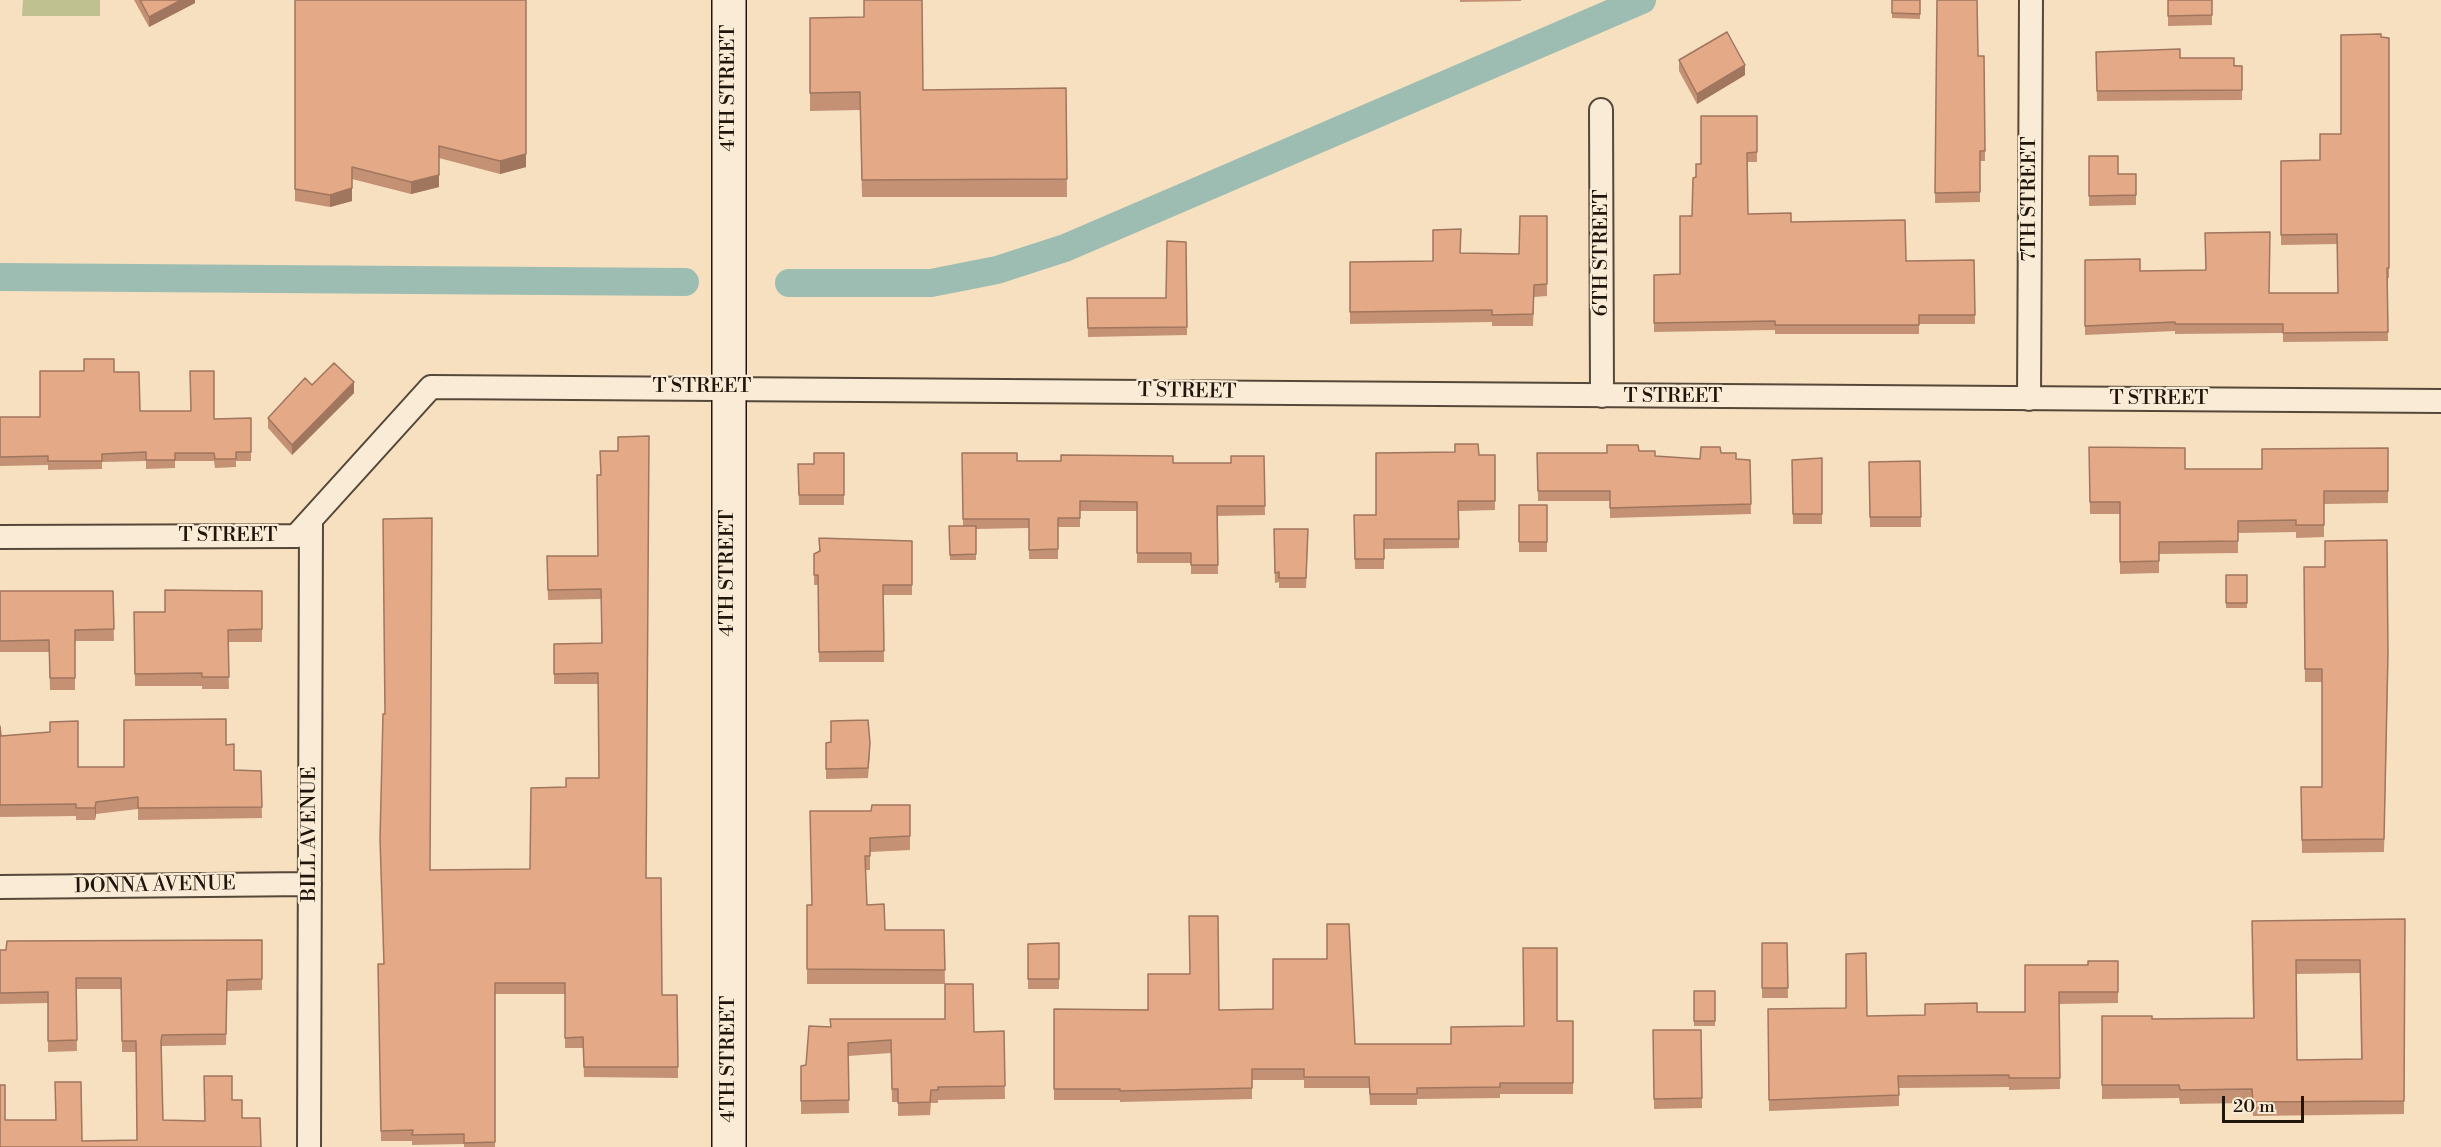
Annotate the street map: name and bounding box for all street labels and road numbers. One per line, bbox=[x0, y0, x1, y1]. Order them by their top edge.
street label: 4TH STREET bbox=[717, 25, 741, 151]
street label: 7TH STREET bbox=[2018, 137, 2042, 261]
street label: 6TH STREET bbox=[1590, 189, 1614, 317]
street label: T STREET bbox=[653, 375, 751, 399]
street label: T STREET bbox=[1137, 379, 1237, 405]
street label: T STREET bbox=[1624, 385, 1722, 409]
street label: T STREET bbox=[2110, 387, 2208, 411]
street label: 4TH STREET bbox=[716, 510, 740, 636]
street label: T STREET bbox=[179, 524, 277, 548]
street label: BILL AVENUE bbox=[298, 766, 322, 902]
street label: DONNA AVENUE bbox=[74, 873, 236, 899]
street label: 4TH STREET bbox=[717, 996, 741, 1122]

